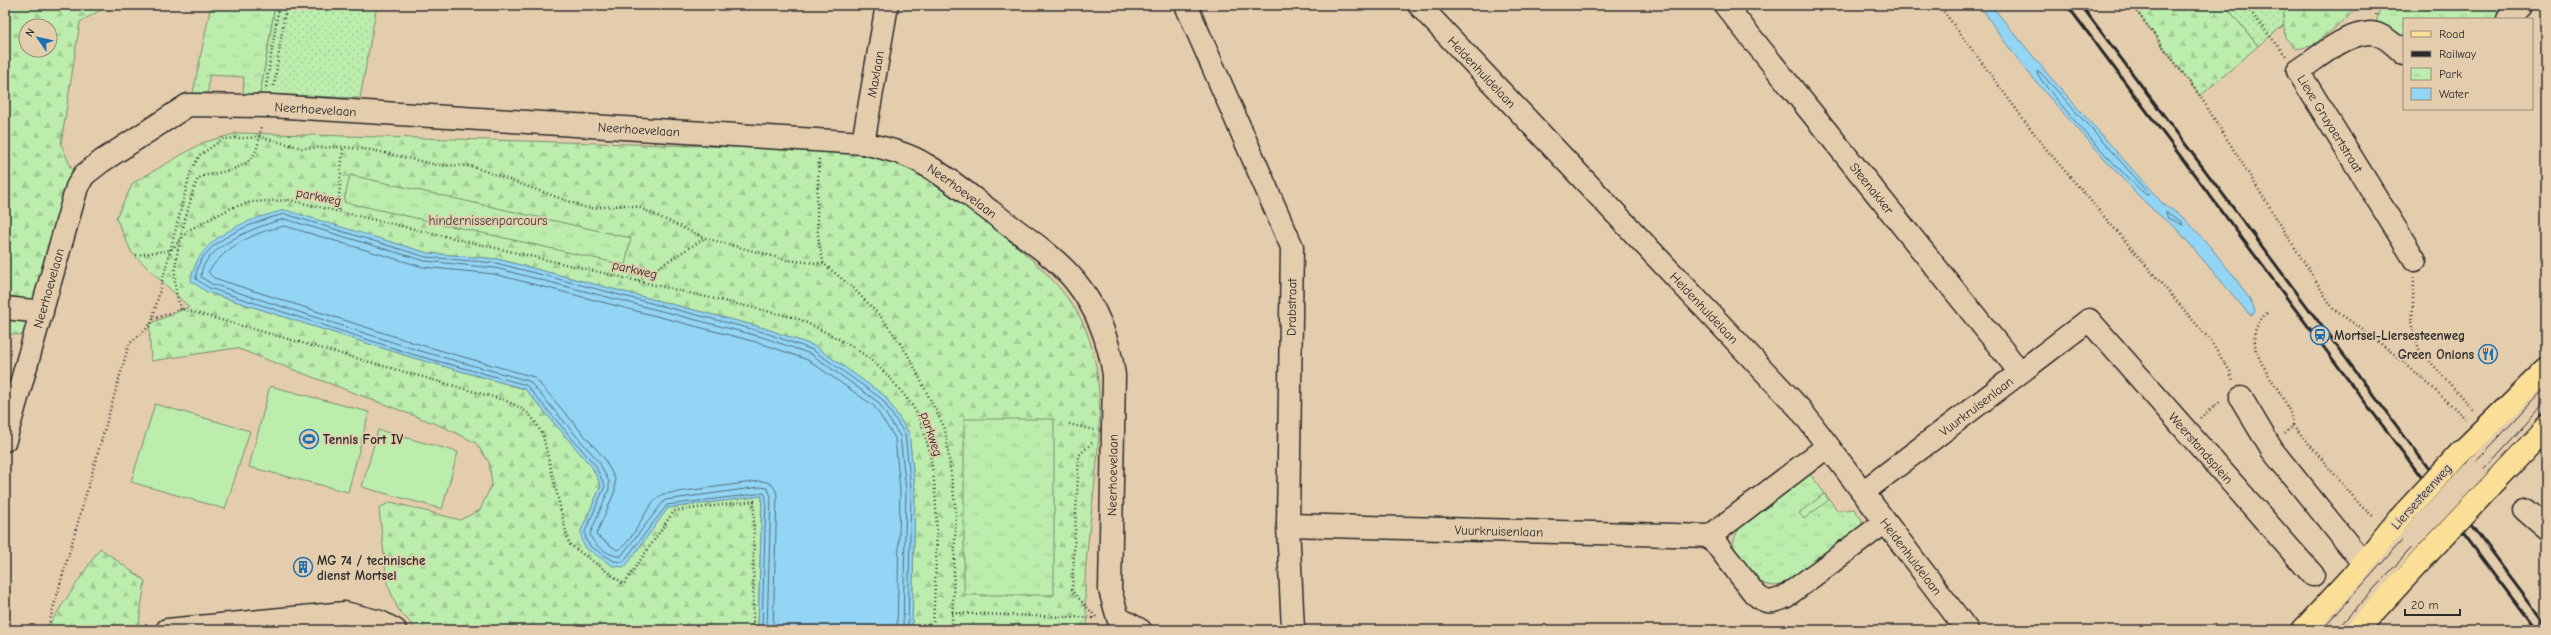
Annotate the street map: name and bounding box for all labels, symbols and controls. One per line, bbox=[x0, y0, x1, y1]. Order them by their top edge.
north arrow bbox=[18, 18, 58, 58]
legend bbox=[2403, 18, 2533, 110]
text: N bbox=[23, 26, 38, 39]
text: Road bbox=[2439, 27, 2465, 41]
street label: Heldenhuldelaan bbox=[1444, 33, 1519, 111]
text: Railway bbox=[2439, 47, 2477, 61]
street label: Maxlaan bbox=[864, 50, 887, 99]
text: Park bbox=[2439, 67, 2462, 81]
street label: Lieve Gruyaertstraat bbox=[2294, 72, 2367, 176]
text: Water bbox=[2439, 87, 2469, 101]
street label: Neerhoevelaan bbox=[274, 99, 357, 119]
street label: Neerhoevelaan bbox=[597, 119, 680, 140]
street label: Steenakker bbox=[1847, 160, 1897, 218]
street label: Neerhoevelaan bbox=[925, 161, 1000, 221]
street label: parkweg bbox=[295, 185, 343, 208]
park label: hindernissenparcours bbox=[428, 213, 548, 228]
street label: Neerhoevelaan bbox=[30, 247, 67, 330]
street label: parkweg bbox=[611, 257, 659, 282]
street label: Heldenhuldelaan bbox=[1667, 269, 1741, 347]
street label: Drabstraat bbox=[1283, 277, 1300, 336]
station icon: Mortsel-Liersesteenweg bbox=[2309, 324, 2331, 346]
place label: Mortsel-Liersesteenweg bbox=[2334, 328, 2465, 343]
restaurant icon: Green Onions bbox=[2477, 343, 2499, 365]
place label: Green Onions bbox=[2398, 347, 2474, 362]
street label: Vuurkruisenlaan bbox=[1936, 374, 2016, 439]
street label: Weerstandsplein bbox=[2165, 409, 2236, 487]
street label: parkweg bbox=[917, 410, 946, 458]
sports icon: Tennis Fort IV bbox=[298, 428, 320, 450]
place label: Tennis Fort IV bbox=[323, 432, 403, 447]
street label: Neerhoevelaan bbox=[1104, 434, 1121, 516]
street label: Liersesteenweg bbox=[2388, 461, 2455, 532]
street label: Heldenhuldelaan bbox=[1877, 515, 1945, 598]
street label: Vuurkruisenlaan bbox=[1454, 522, 1543, 540]
place label: MG 74 / technische dienst Mortsel bbox=[317, 553, 426, 583]
building icon: MG 74 / technische dienst Mortsel bbox=[292, 556, 314, 578]
scale bar bbox=[2405, 591, 2460, 617]
text: 20 m bbox=[2411, 598, 2439, 612]

